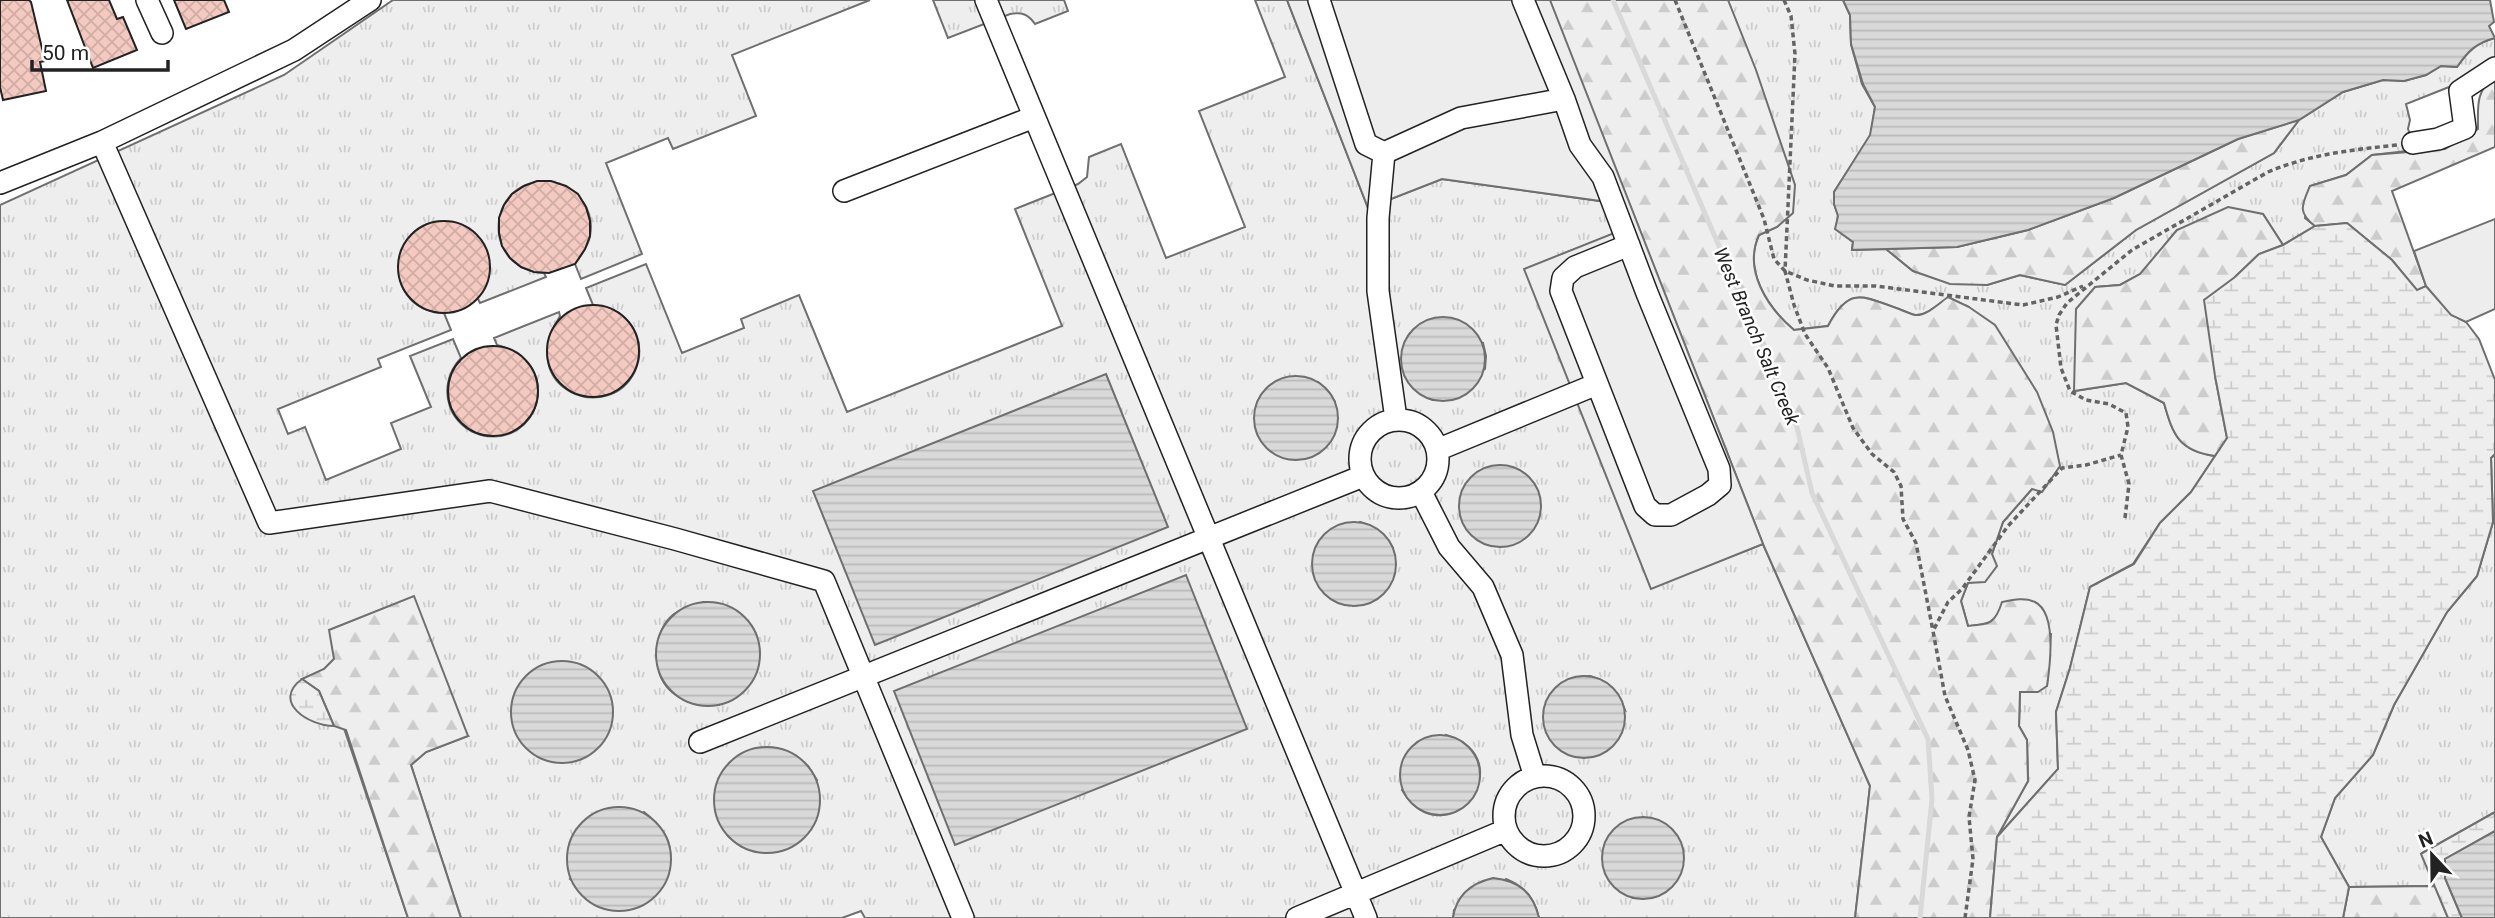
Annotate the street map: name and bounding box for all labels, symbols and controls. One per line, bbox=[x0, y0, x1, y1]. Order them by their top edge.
scale bar bbox=[32, 28, 168, 72]
text: 50 m bbox=[42, 41, 89, 65]
water label: West Branch Salt Creek bbox=[1709, 244, 1805, 429]
north arrow bbox=[2397, 820, 2467, 890]
text: N bbox=[2415, 827, 2436, 853]

